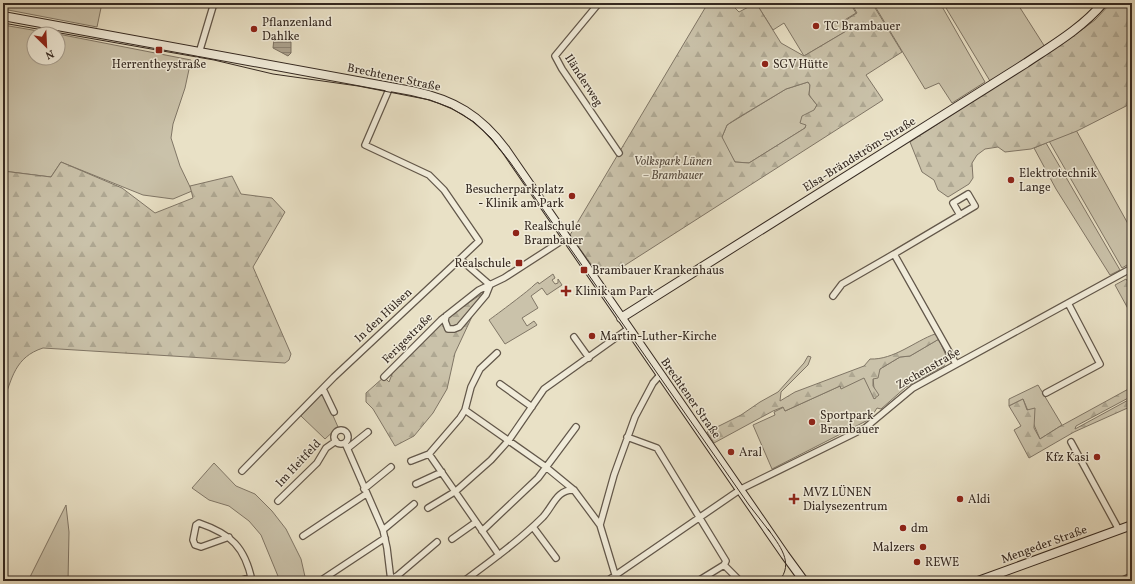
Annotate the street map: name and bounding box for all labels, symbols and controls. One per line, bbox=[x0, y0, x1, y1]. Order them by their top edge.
place label: Pflanzenland Dahlke bbox=[262, 15, 332, 45]
place label: TC Brambauer bbox=[824, 19, 900, 35]
marker: TC Brambauer bbox=[811, 21, 821, 31]
marker: Pflanzenland Dahlke bbox=[249, 24, 259, 34]
north arrow bbox=[26, 26, 66, 66]
text: N bbox=[43, 45, 56, 62]
marker: Herrentheystraße bbox=[154, 45, 164, 55]
street label: Iländerweg bbox=[560, 51, 606, 110]
place label: Herrentheystraße bbox=[112, 57, 206, 73]
place label: SGV Hütte bbox=[773, 57, 828, 73]
marker: SGV Hütte bbox=[760, 59, 770, 69]
street label: Brechtener Straße bbox=[346, 60, 442, 96]
street label: Elsa-Brändström-Straße bbox=[800, 113, 919, 196]
park label: Volkspark Lünen – Brambauer bbox=[634, 154, 712, 184]
place label: Elektrotechnik Lange bbox=[1019, 166, 1097, 196]
marker: Elektrotechnik Lange bbox=[1006, 175, 1016, 185]
place label: Besucherparkplatz - Klinik am Park bbox=[465, 182, 564, 212]
marker: Besucherparkplatz - Klinik am Park bbox=[567, 191, 577, 201]
place label: Realschule Brambauer bbox=[524, 219, 583, 249]
marker: Realschule Brambauer bbox=[511, 228, 521, 238]
place label: Realschule bbox=[454, 256, 511, 272]
marker: Realschule bbox=[514, 258, 524, 268]
place label: Brambauer Krankenhaus bbox=[592, 263, 724, 279]
marker: Brambauer Krankenhaus bbox=[579, 265, 589, 275]
place label: Klinik am Park bbox=[575, 284, 654, 300]
street label: In den Hülsen bbox=[351, 285, 416, 347]
marker: Klinik am Park bbox=[560, 285, 572, 297]
street label: Ferigestraße bbox=[379, 310, 437, 368]
place label: Martin-Luther-Kirche bbox=[600, 329, 717, 345]
marker: Martin-Luther-Kirche bbox=[587, 331, 597, 341]
street label: Zechenstraße bbox=[894, 344, 964, 394]
street label: Brechtener Straße bbox=[656, 355, 724, 442]
place label: Sportpark Brambauer bbox=[820, 408, 879, 438]
marker: Sportpark Brambauer bbox=[807, 417, 817, 427]
street label: Im Heitfeld bbox=[272, 436, 325, 491]
place label: Aral bbox=[739, 445, 762, 461]
marker: Aral bbox=[726, 447, 736, 457]
place label: Kfz Kasi bbox=[1045, 450, 1089, 466]
marker: Kfz Kasi bbox=[1092, 452, 1102, 462]
place label: MVZ LÜNEN Dialysezentrum bbox=[803, 484, 888, 515]
place label: Aldi bbox=[968, 492, 991, 508]
marker: MVZ LÜNEN Dialysezentrum bbox=[788, 493, 800, 505]
marker: Aldi bbox=[955, 494, 965, 504]
place label: dm bbox=[911, 521, 929, 537]
street label: Mengeder Straße bbox=[999, 522, 1090, 568]
marker: dm bbox=[898, 523, 908, 533]
place label: Malzers bbox=[872, 540, 915, 556]
marker: Malzers bbox=[918, 542, 928, 552]
place label: REWE bbox=[925, 555, 959, 571]
marker: REWE bbox=[912, 557, 922, 567]

